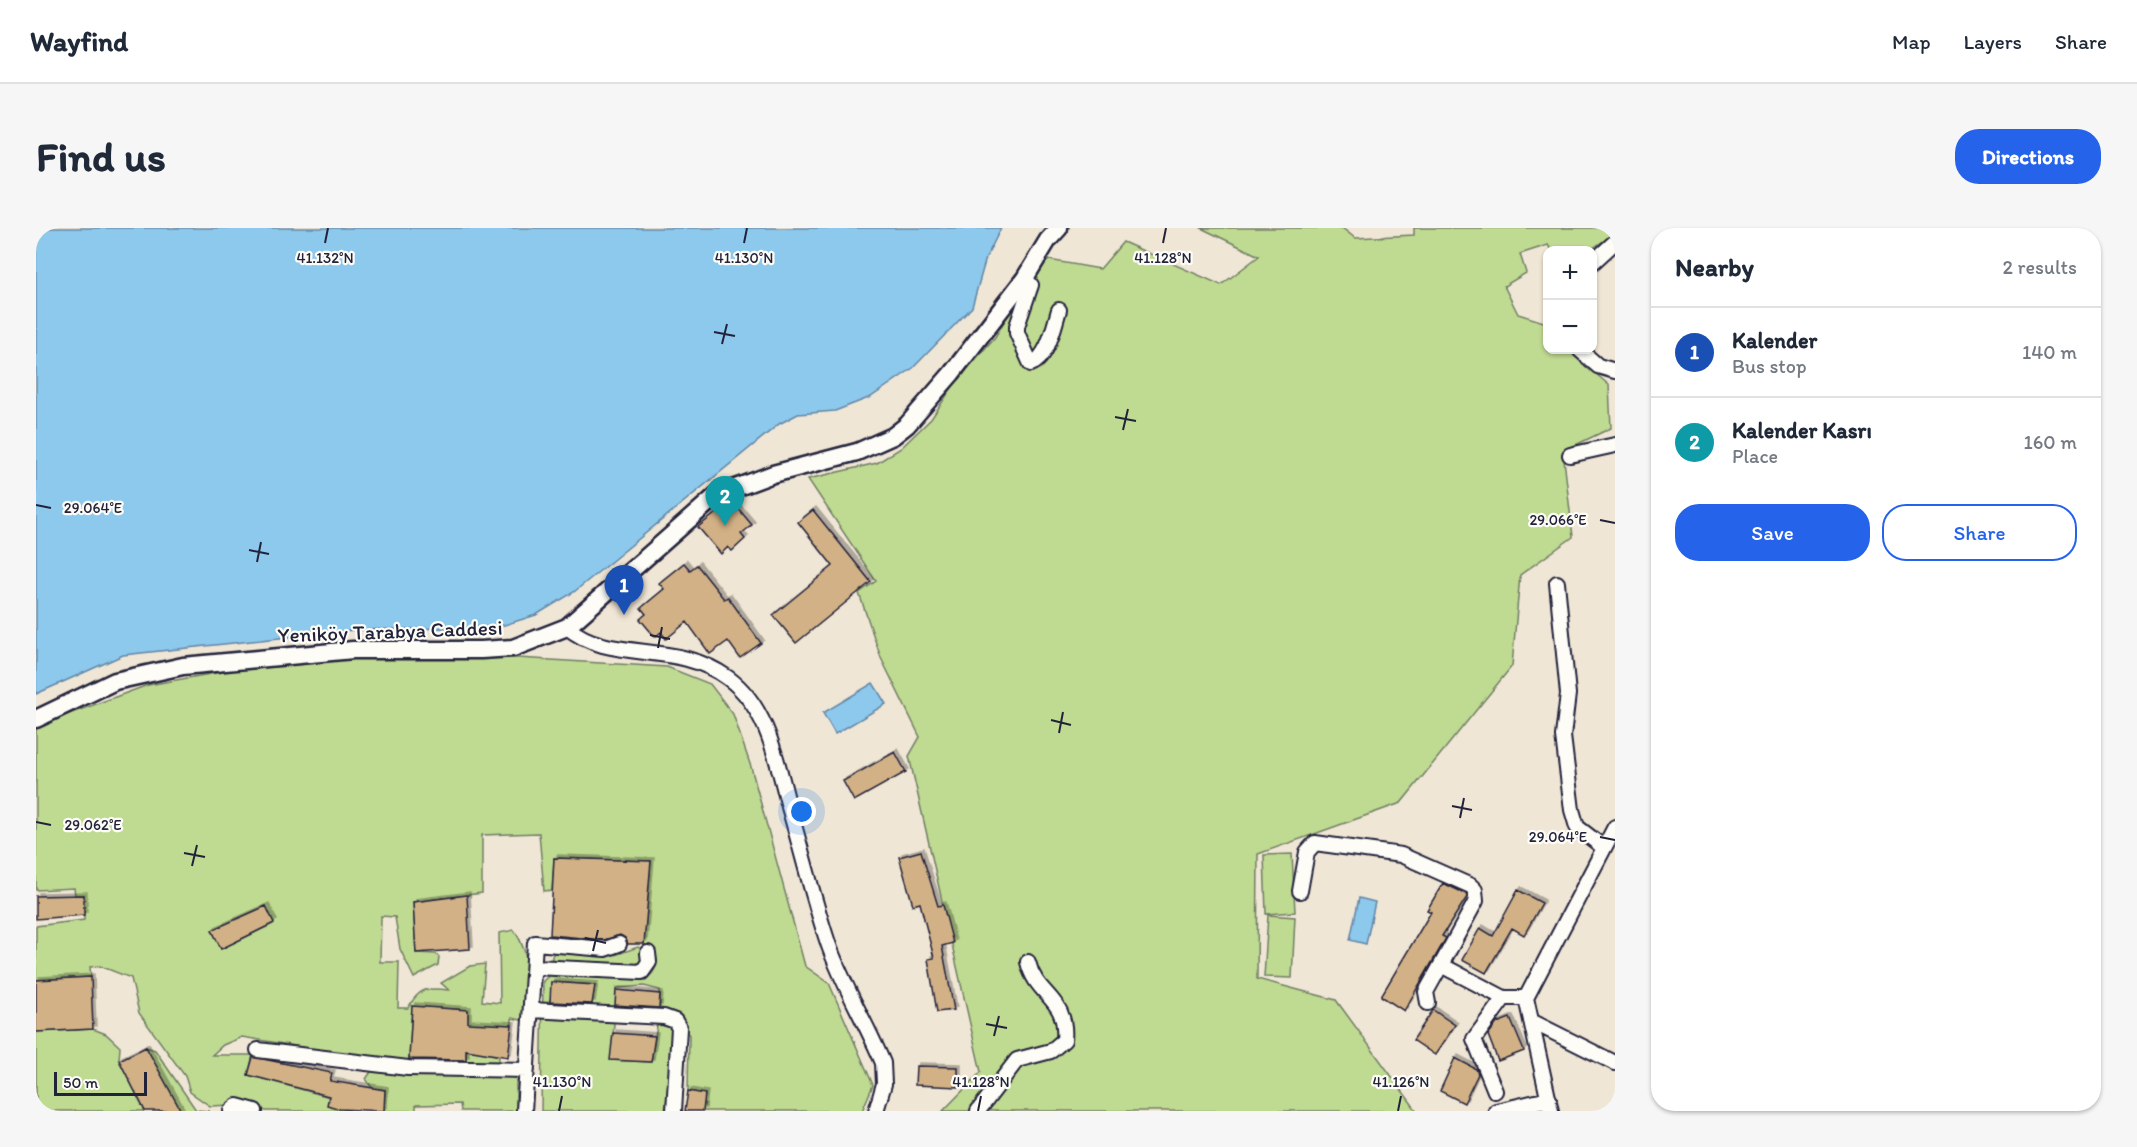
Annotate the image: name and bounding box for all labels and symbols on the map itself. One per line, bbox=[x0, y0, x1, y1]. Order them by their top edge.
text: 41.132°N bbox=[296, 249, 354, 267]
text: 41.130°N bbox=[715, 249, 773, 267]
text: 41.128°N bbox=[1134, 249, 1192, 267]
pin: 2 bbox=[706, 476, 744, 526]
text: 29.064°E bbox=[64, 499, 122, 517]
text: 29.066°E bbox=[1529, 511, 1587, 529]
pin: 1 bbox=[604, 566, 644, 615]
street label: Yeniköy Tarabya Caddesi bbox=[277, 615, 503, 647]
your location bbox=[787, 797, 816, 826]
text: 29.062°E bbox=[64, 816, 122, 834]
text: 29.064°E bbox=[1529, 828, 1587, 846]
scale bar bbox=[54, 1069, 147, 1096]
text: 41.130°N bbox=[533, 1073, 591, 1091]
text: 41.128°N bbox=[952, 1073, 1010, 1091]
text: 41.126°N bbox=[1372, 1073, 1430, 1091]

